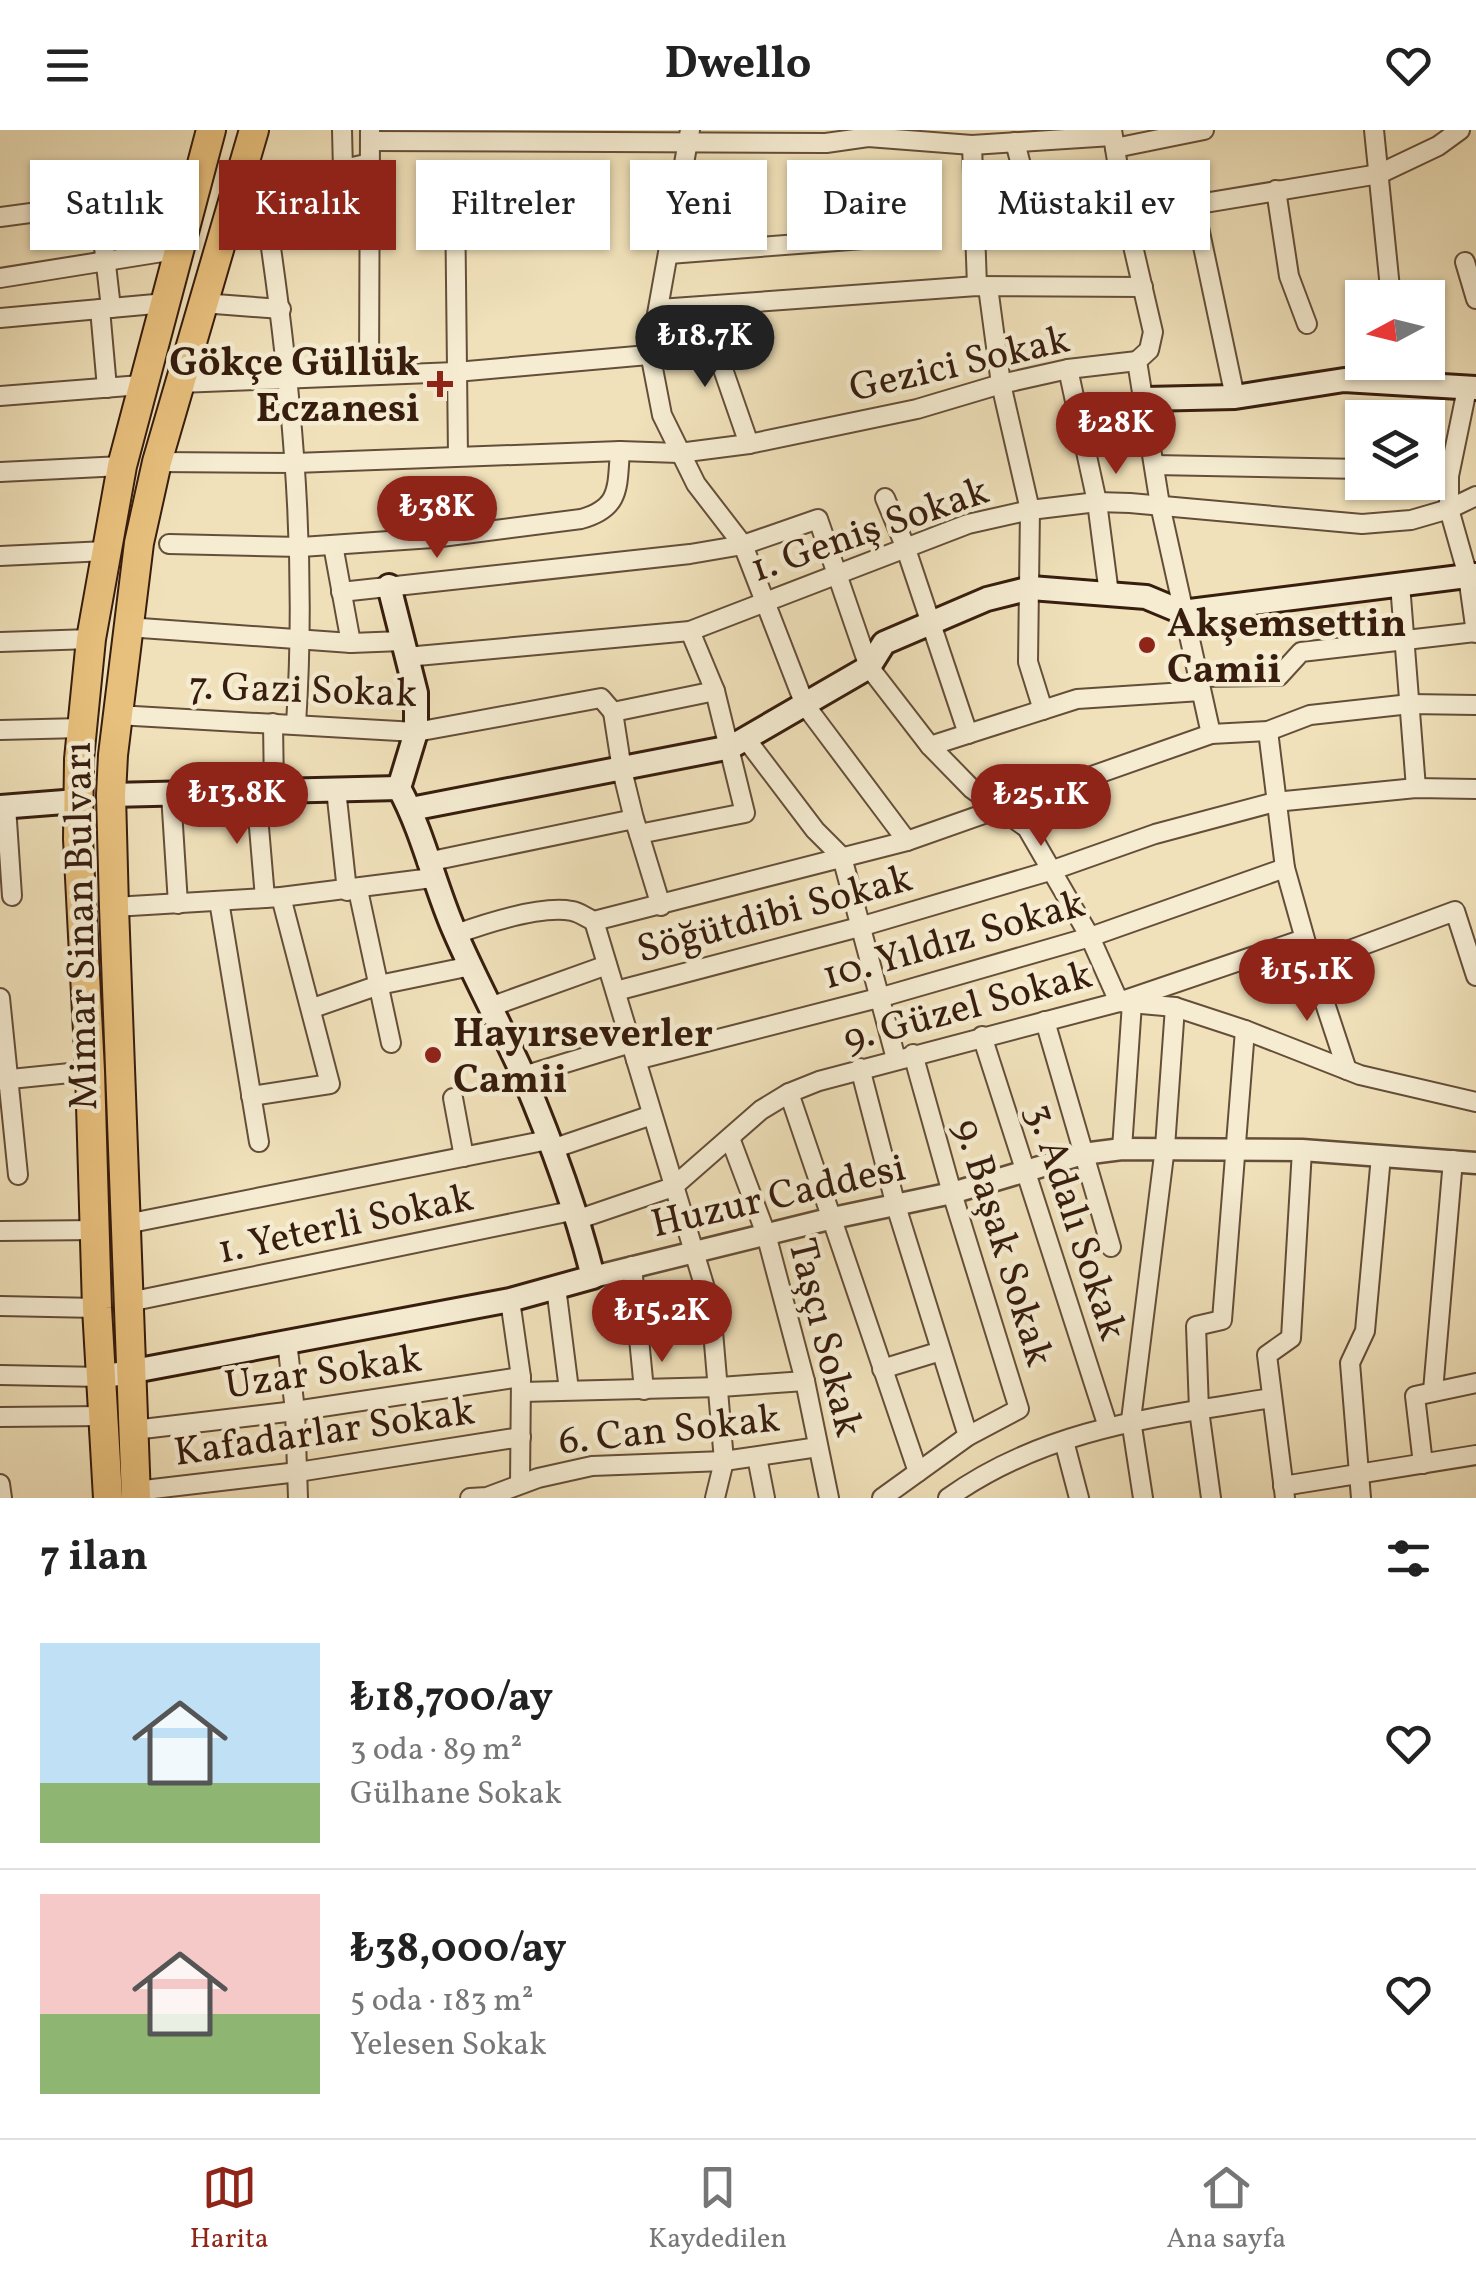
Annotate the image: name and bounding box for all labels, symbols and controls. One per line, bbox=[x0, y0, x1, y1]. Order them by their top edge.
text: Dwello bbox=[664, 34, 812, 97]
icon: menu bbox=[40, 38, 95, 93]
icon: heart bbox=[1381, 38, 1436, 93]
chip: Satılık bbox=[30, 160, 199, 250]
chip: Kiralık bbox=[219, 160, 396, 250]
chip: Filtreler bbox=[416, 160, 610, 250]
chip: Yeni bbox=[630, 160, 767, 250]
chip: Daire bbox=[787, 160, 942, 250]
chip: Müstakil ev bbox=[962, 160, 1210, 250]
north arrow bbox=[1345, 280, 1445, 380]
map controls bbox=[1345, 280, 1445, 500]
pin: ₺18.7K bbox=[624, 305, 786, 390]
street label: Gezici Sokak bbox=[844, 313, 1076, 418]
text: ₺18.7K bbox=[657, 315, 753, 359]
place label: Gökçe Güllük Eczanesi bbox=[169, 337, 420, 439]
marker: Gökçe Güllük Eczanesi bbox=[429, 373, 451, 395]
pin: ₺28K bbox=[1057, 392, 1175, 477]
button: layers bbox=[1345, 400, 1445, 500]
text: ₺28K bbox=[1078, 402, 1154, 446]
street label: 1. Geniş Sokak bbox=[744, 465, 997, 599]
pin: ₺38K bbox=[378, 476, 496, 561]
text: ₺38K bbox=[399, 486, 475, 530]
place label: Akşemsettin Camii bbox=[1167, 598, 1407, 700]
marker: Akşemsettin Camii bbox=[1136, 634, 1158, 656]
street label: 7. Gazi Sokak bbox=[188, 660, 418, 724]
street label: Mimar Sinan Bulvarı bbox=[52, 741, 114, 1111]
pin: ₺13.8K bbox=[156, 762, 318, 847]
pin: ₺25.1K bbox=[960, 764, 1122, 849]
text: ₺13.8K bbox=[188, 772, 286, 816]
text: ₺25.1K bbox=[993, 774, 1089, 818]
street label: Söğütdibi Sokak bbox=[631, 852, 919, 980]
street label: 10. Yıldız Sokak bbox=[816, 878, 1092, 1006]
pin: ₺15.1K bbox=[1226, 939, 1388, 1024]
street label: 9. Güzel Sokak bbox=[837, 949, 1099, 1069]
text: ₺15.1K bbox=[1261, 949, 1353, 993]
place label: Hayırseverler Camii bbox=[453, 1008, 713, 1110]
marker: Hayırseverler Camii bbox=[422, 1044, 444, 1066]
street label: 3. Adalı Sokak bbox=[1010, 1096, 1139, 1348]
street label: 9. Başak Sokak bbox=[937, 1112, 1065, 1374]
street label: Huzur Caddesi bbox=[646, 1141, 912, 1254]
street label: 1. Yeterli Sokak bbox=[213, 1171, 479, 1280]
street label: Taşçı Sokak bbox=[771, 1233, 875, 1443]
pin: ₺15.2K bbox=[581, 1280, 743, 1365]
text: ₺15.2K bbox=[614, 1290, 710, 1334]
street label: Uzar Sokak bbox=[222, 1332, 426, 1415]
street label: Kafadarlar Sokak bbox=[171, 1385, 478, 1483]
street label: 6. Can Sokak bbox=[556, 1393, 783, 1471]
text: 7 ilan bbox=[40, 1529, 148, 1588]
icon: filters bbox=[1381, 1531, 1436, 1586]
text: ₺18,700/ay bbox=[350, 1670, 553, 1729]
icon: home bbox=[120, 1683, 240, 1803]
icon: heart bbox=[1381, 1716, 1436, 1771]
text: 3 oda · 89 m² bbox=[350, 1729, 522, 1773]
text: Gülhane Sokak bbox=[350, 1773, 562, 1817]
text: ₺38,000/ay bbox=[350, 1921, 567, 1980]
icon: home bbox=[120, 1934, 240, 2054]
icon: heart bbox=[1381, 1967, 1436, 2022]
text: 5 oda · 183 m² bbox=[350, 1980, 534, 2024]
text: Yelesen Sokak bbox=[350, 2024, 547, 2068]
tab: Harita bbox=[190, 2160, 269, 2259]
tab: Kaydedilen bbox=[648, 2160, 787, 2259]
tab: Ana sayfa bbox=[1166, 2160, 1286, 2259]

